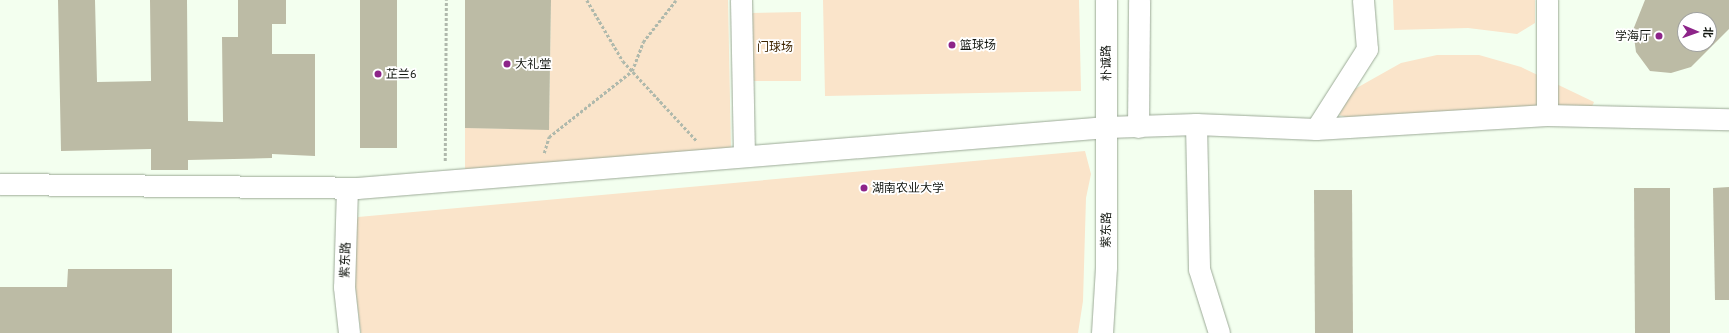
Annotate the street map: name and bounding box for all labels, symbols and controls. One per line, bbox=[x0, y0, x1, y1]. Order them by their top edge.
north arrow bbox=[1677, 12, 1717, 52]
text: 北 bbox=[1701, 27, 1715, 38]
place label: 学海厅 bbox=[1615, 29, 1651, 43]
marker: 学海厅 bbox=[1654, 31, 1664, 41]
place label: 篮球场 bbox=[960, 38, 996, 52]
park label: 门球场 bbox=[757, 40, 793, 54]
marker: 篮球场 bbox=[947, 40, 957, 50]
street label: 朴诚路 bbox=[1098, 45, 1114, 81]
place label: 大礼堂 bbox=[515, 57, 551, 71]
marker: 大礼堂 bbox=[502, 59, 512, 69]
place label: 芷兰6 bbox=[386, 67, 417, 81]
marker: 芷兰6 bbox=[373, 69, 383, 79]
place label: 湖南农业大学 bbox=[872, 181, 944, 195]
marker: 湖南农业大学 bbox=[859, 183, 869, 193]
street label: 紫东路 bbox=[1098, 212, 1114, 248]
street label: 紫东路 bbox=[337, 242, 353, 278]

